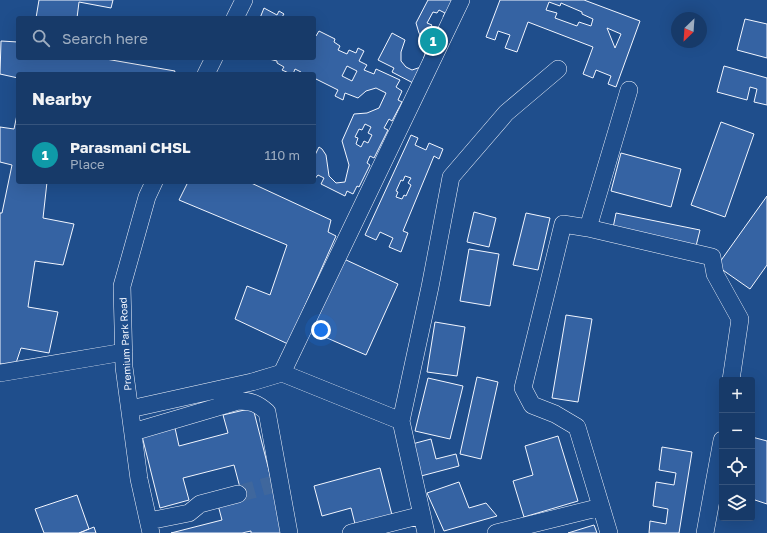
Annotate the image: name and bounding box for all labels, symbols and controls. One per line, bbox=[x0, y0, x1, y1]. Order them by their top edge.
north arrow bbox=[671, 12, 707, 48]
search box bbox=[16, 16, 316, 60]
pin: 1 bbox=[420, 26, 446, 56]
icon: search bbox=[30, 27, 52, 49]
text: Search here bbox=[62, 29, 148, 47]
text: Nearby bbox=[32, 88, 92, 109]
text: Parasmani CHSL bbox=[70, 138, 191, 156]
text: 1 bbox=[42, 147, 48, 163]
text: 110 m bbox=[265, 147, 300, 163]
text: Place bbox=[70, 156, 105, 172]
street label: Premium Park Road bbox=[117, 297, 133, 391]
your location bbox=[311, 320, 331, 340]
map controls bbox=[719, 377, 755, 521]
button: + bbox=[719, 377, 755, 413]
button: − bbox=[719, 413, 755, 449]
button: locate bbox=[719, 449, 755, 485]
button: layers bbox=[719, 485, 755, 521]

